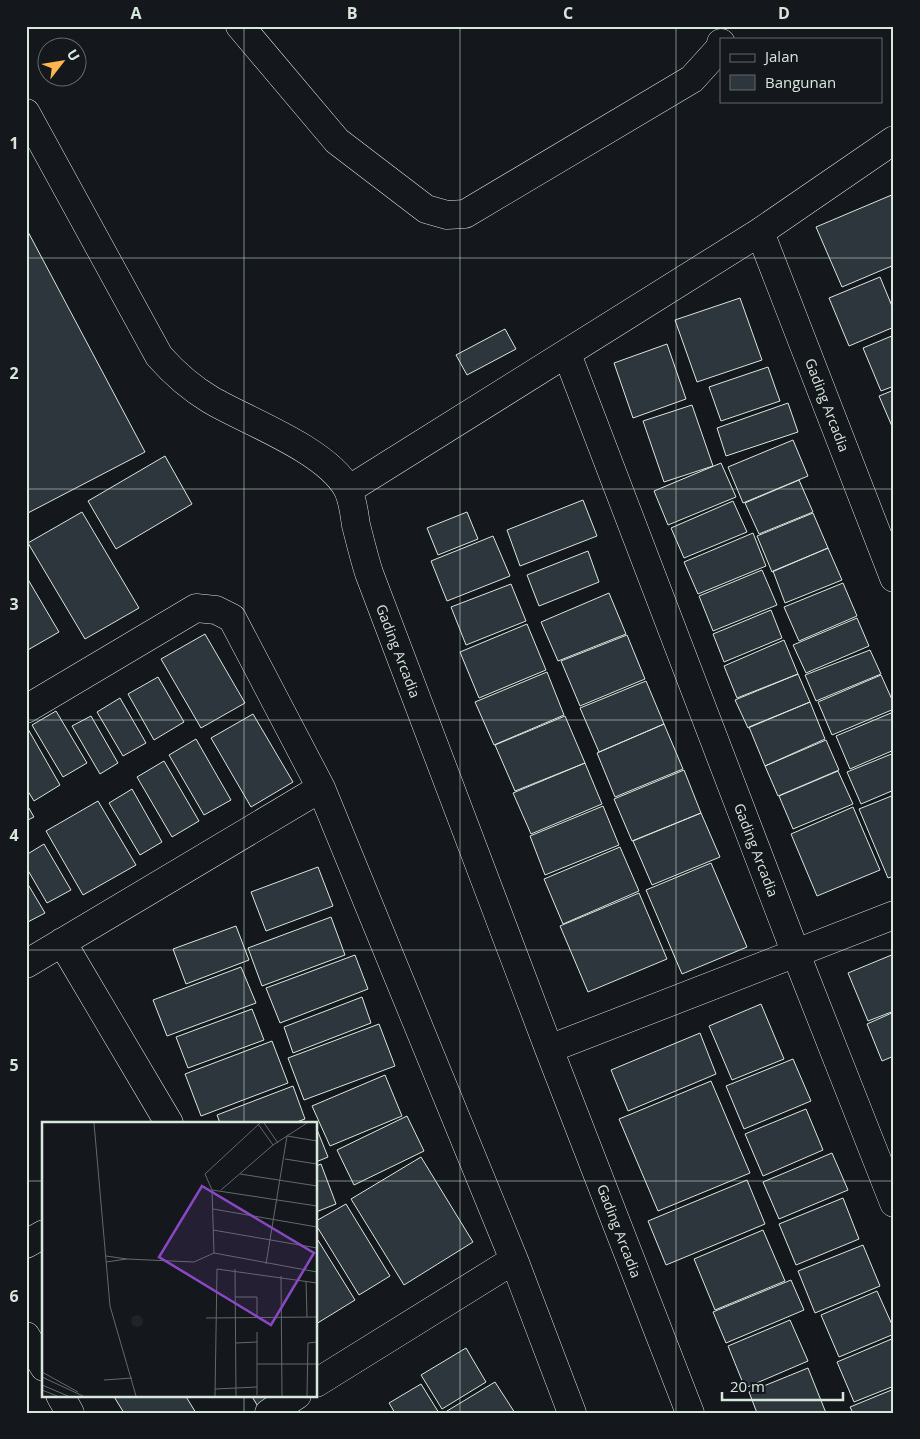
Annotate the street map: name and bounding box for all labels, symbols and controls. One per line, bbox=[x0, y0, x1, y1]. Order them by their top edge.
text: A bbox=[130, 2, 142, 24]
text: B bbox=[347, 2, 357, 24]
text: C bbox=[563, 2, 573, 24]
text: D bbox=[778, 2, 790, 24]
north arrow bbox=[38, 38, 88, 88]
legend bbox=[720, 38, 882, 102]
text: U bbox=[63, 46, 84, 64]
text: Jalan bbox=[763, 46, 799, 66]
text: Bangunan bbox=[765, 72, 836, 92]
text: 1 bbox=[9, 132, 19, 154]
street label: Gading Arcadia bbox=[801, 355, 854, 454]
text: 2 bbox=[9, 362, 19, 384]
text: 3 bbox=[9, 593, 19, 615]
street label: Gading Arcadia bbox=[372, 601, 425, 700]
street label: Gading Arcadia bbox=[730, 800, 783, 899]
text: 4 bbox=[9, 824, 19, 846]
text: 5 bbox=[9, 1054, 19, 1076]
inset map bbox=[42, 1122, 318, 1396]
street label: Gading Arcadia bbox=[593, 1181, 646, 1280]
text: 6 bbox=[9, 1285, 19, 1307]
scale bar bbox=[722, 1369, 844, 1401]
text: 20 m bbox=[730, 1376, 765, 1396]

